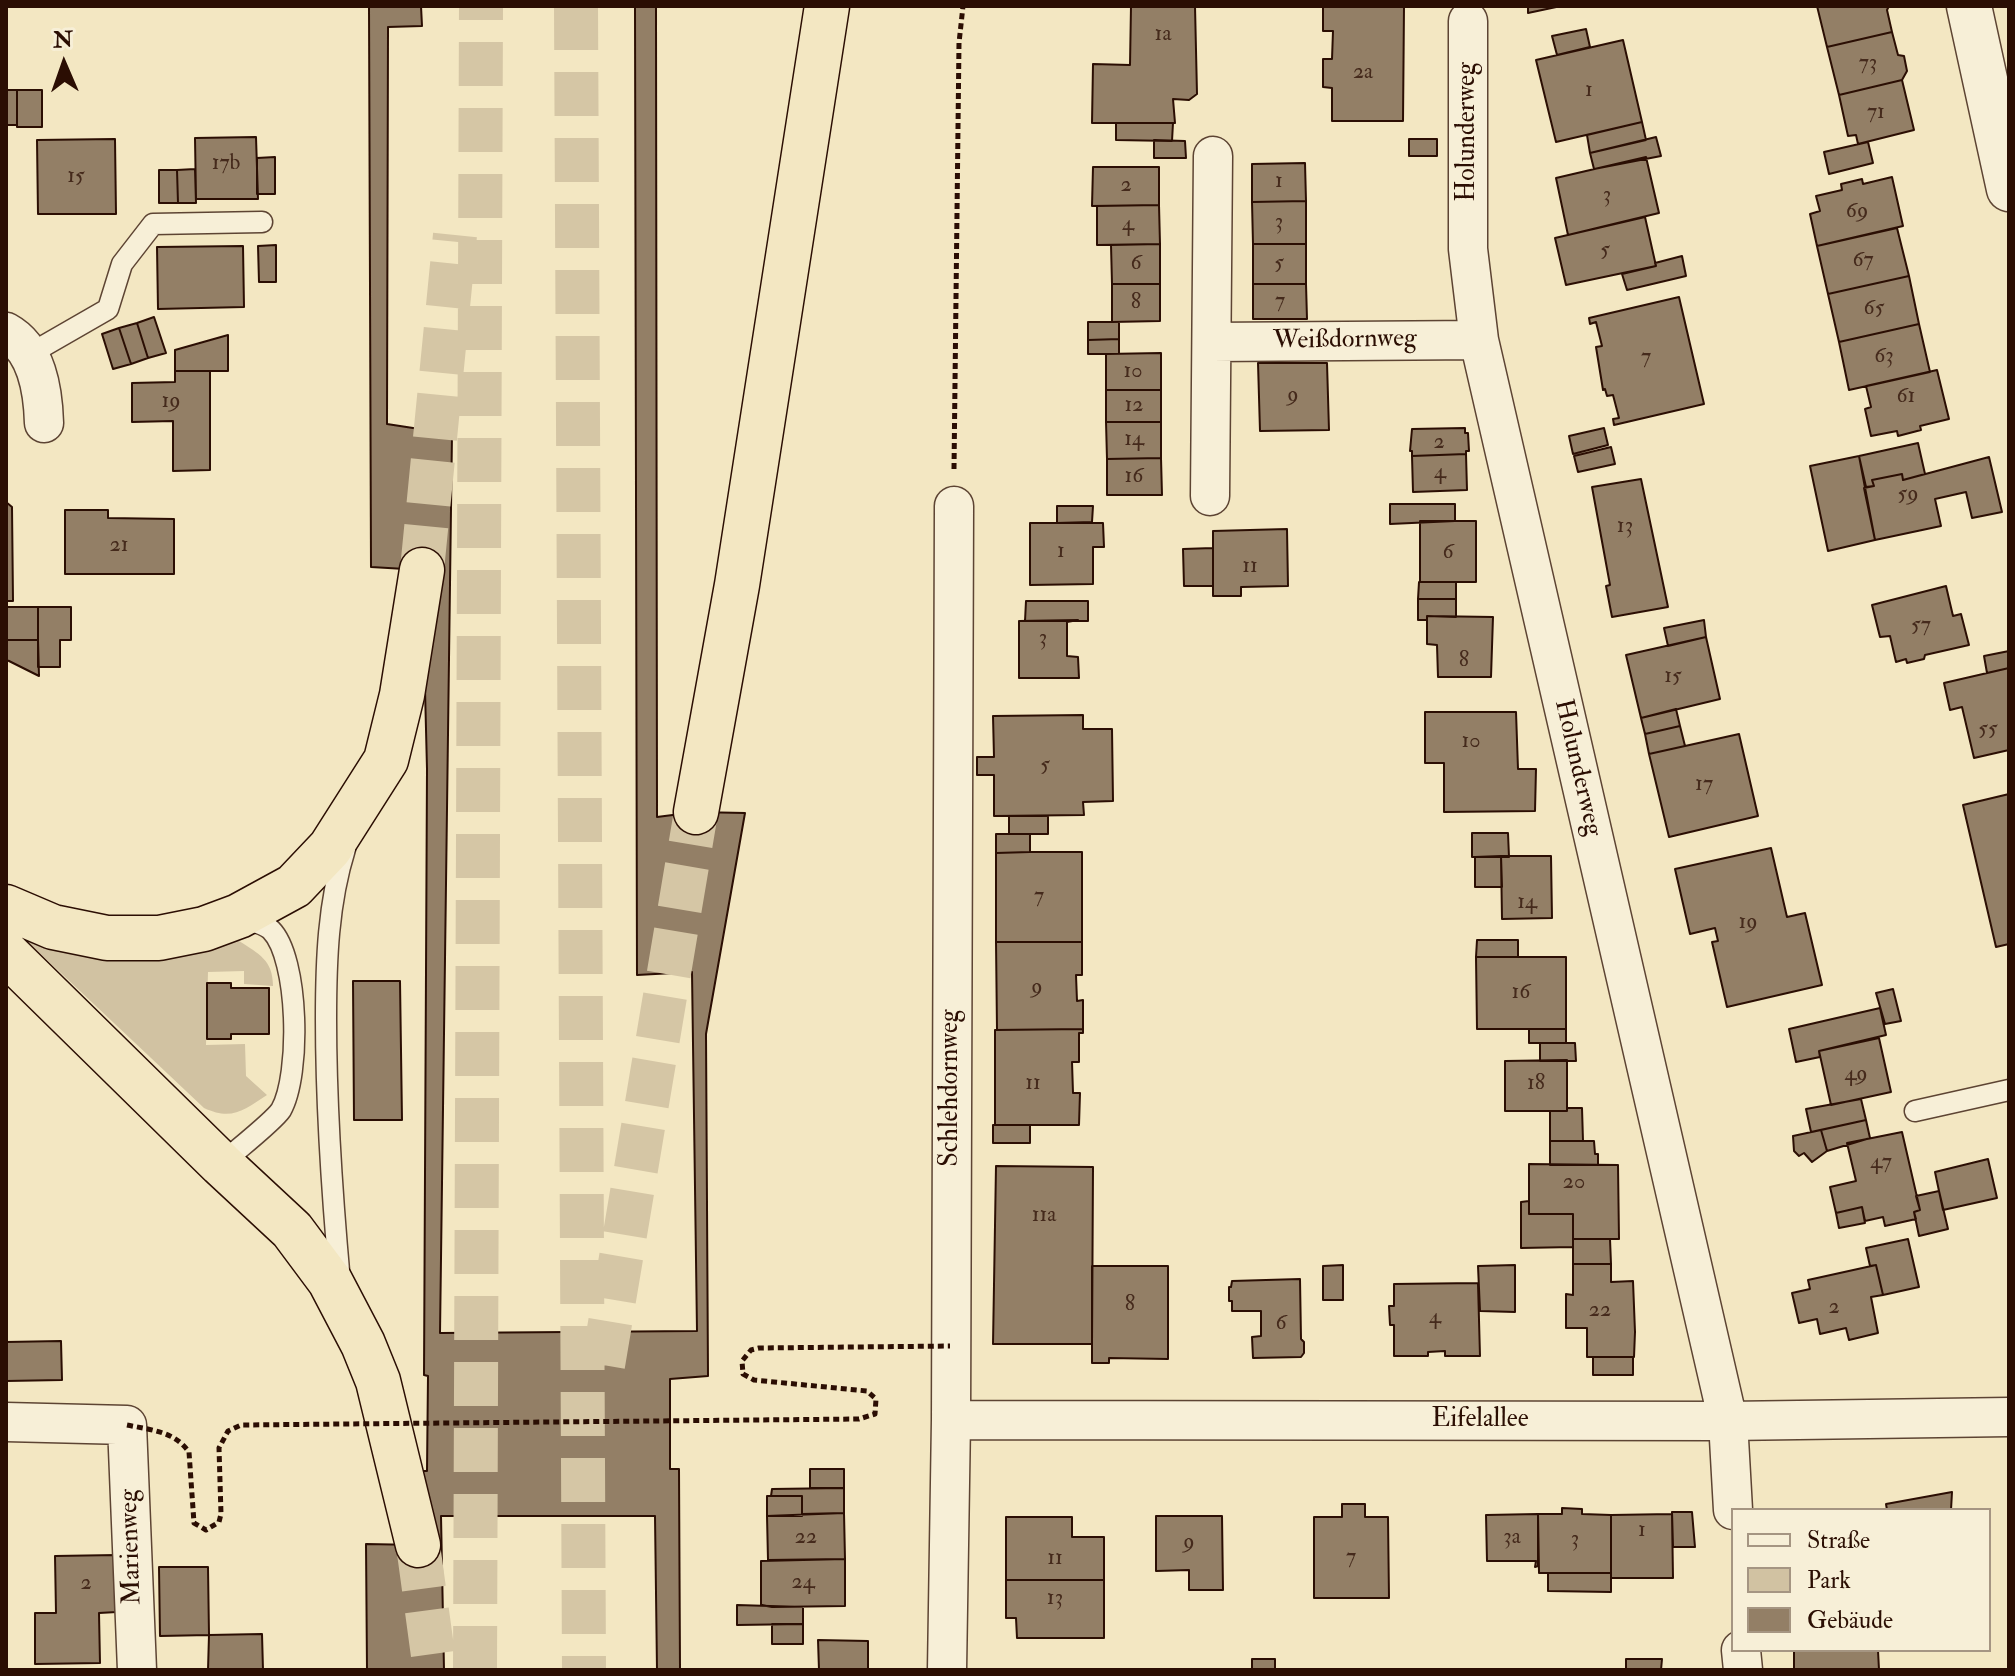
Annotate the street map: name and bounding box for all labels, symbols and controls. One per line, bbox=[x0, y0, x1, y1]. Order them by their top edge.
house number: 1a bbox=[1155, 22, 1171, 48]
north arrow bbox=[24, 24, 104, 104]
text: N bbox=[53, 26, 73, 54]
house number: 73 bbox=[1859, 51, 1877, 77]
house number: 2a bbox=[1353, 60, 1373, 86]
street label: Holunderweg bbox=[1452, 62, 1484, 202]
house number: 1 bbox=[1585, 78, 1593, 104]
house number: 71 bbox=[1867, 100, 1885, 126]
house number: 17b bbox=[212, 151, 240, 177]
house number: 15 bbox=[67, 164, 85, 190]
house number: 1 bbox=[1275, 169, 1283, 195]
house number: 2 bbox=[1120, 173, 1132, 199]
house number: 3 bbox=[1603, 183, 1611, 209]
house number: 69 bbox=[1846, 199, 1868, 225]
house number: 3 bbox=[1275, 210, 1283, 236]
house number: 4 bbox=[1122, 212, 1134, 238]
house number: 5 bbox=[1600, 238, 1610, 264]
house number: 67 bbox=[1852, 248, 1874, 274]
house number: 6 bbox=[1130, 251, 1142, 277]
house number: 5 bbox=[1274, 251, 1284, 277]
house number: 7 bbox=[1275, 289, 1285, 315]
house number: 8 bbox=[1131, 290, 1141, 316]
house number: 65 bbox=[1864, 296, 1884, 322]
street label: Weißdornweg bbox=[1273, 324, 1417, 358]
house number: 63 bbox=[1874, 344, 1894, 370]
house number: 7 bbox=[1641, 345, 1651, 371]
house number: 10 bbox=[1123, 359, 1143, 385]
house number: 9 bbox=[1287, 383, 1299, 409]
house number: 61 bbox=[1897, 384, 1915, 410]
house number: 19 bbox=[161, 389, 181, 415]
house number: 12 bbox=[1124, 393, 1144, 419]
house number: 14 bbox=[1124, 427, 1144, 453]
house number: 2 bbox=[1433, 430, 1445, 456]
house number: 4 bbox=[1434, 460, 1446, 486]
house number: 16 bbox=[1125, 464, 1143, 490]
house number: 59 bbox=[1898, 482, 1918, 508]
house number: 13 bbox=[1617, 514, 1633, 540]
house number: 21 bbox=[109, 533, 129, 559]
house number: 1 bbox=[1057, 539, 1065, 565]
house number: 6 bbox=[1442, 540, 1454, 566]
house number: 11 bbox=[1242, 554, 1258, 580]
house number: 57 bbox=[1911, 613, 1931, 639]
house number: 3 bbox=[1039, 626, 1047, 652]
house number: 8 bbox=[1459, 648, 1469, 674]
house number: 15 bbox=[1664, 664, 1682, 690]
street label: Holunderweg bbox=[1546, 696, 1608, 840]
house number: 55 bbox=[1978, 717, 1998, 743]
house number: 10 bbox=[1461, 729, 1481, 755]
house number: 5 bbox=[1040, 753, 1050, 779]
house number: 17 bbox=[1695, 772, 1713, 798]
house number: 7 bbox=[1034, 884, 1044, 910]
house number: 14 bbox=[1517, 890, 1537, 916]
house number: 19 bbox=[1738, 910, 1758, 936]
house number: 9 bbox=[1031, 975, 1043, 1001]
house number: 16 bbox=[1512, 980, 1530, 1006]
street label: Schlehdornweg bbox=[935, 1009, 967, 1167]
house number: 49 bbox=[1844, 1062, 1868, 1088]
house number: 11 bbox=[1025, 1071, 1041, 1097]
house number: 18 bbox=[1527, 1071, 1545, 1097]
house number: 47 bbox=[1870, 1150, 1892, 1176]
house number: 20 bbox=[1563, 1170, 1585, 1196]
house number: 11a bbox=[1032, 1203, 1056, 1229]
house number: 8 bbox=[1125, 1292, 1135, 1318]
house number: 2 bbox=[1828, 1295, 1840, 1321]
house number: 22 bbox=[1589, 1298, 1611, 1324]
house number: 4 bbox=[1429, 1305, 1441, 1331]
house number: 6 bbox=[1275, 1311, 1287, 1337]
street label: Eifelallee bbox=[1431, 1404, 1529, 1436]
street label: Marienweg bbox=[114, 1489, 150, 1605]
legend bbox=[1731, 1508, 1991, 1652]
house number: 1 bbox=[1638, 1518, 1646, 1544]
house number: 22 bbox=[795, 1525, 817, 1551]
house number: 3a bbox=[1503, 1525, 1521, 1551]
text: Straße bbox=[1807, 1525, 1870, 1556]
house number: 3 bbox=[1571, 1527, 1579, 1553]
house number: 9 bbox=[1183, 1530, 1195, 1556]
house number: 7 bbox=[1346, 1545, 1356, 1571]
house number: 11 bbox=[1047, 1546, 1063, 1572]
text: Park bbox=[1807, 1565, 1851, 1596]
house number: 24 bbox=[791, 1570, 815, 1596]
house number: 2 bbox=[80, 1571, 92, 1597]
house number: 13 bbox=[1047, 1586, 1063, 1612]
text: Gebäude bbox=[1807, 1605, 1893, 1636]

